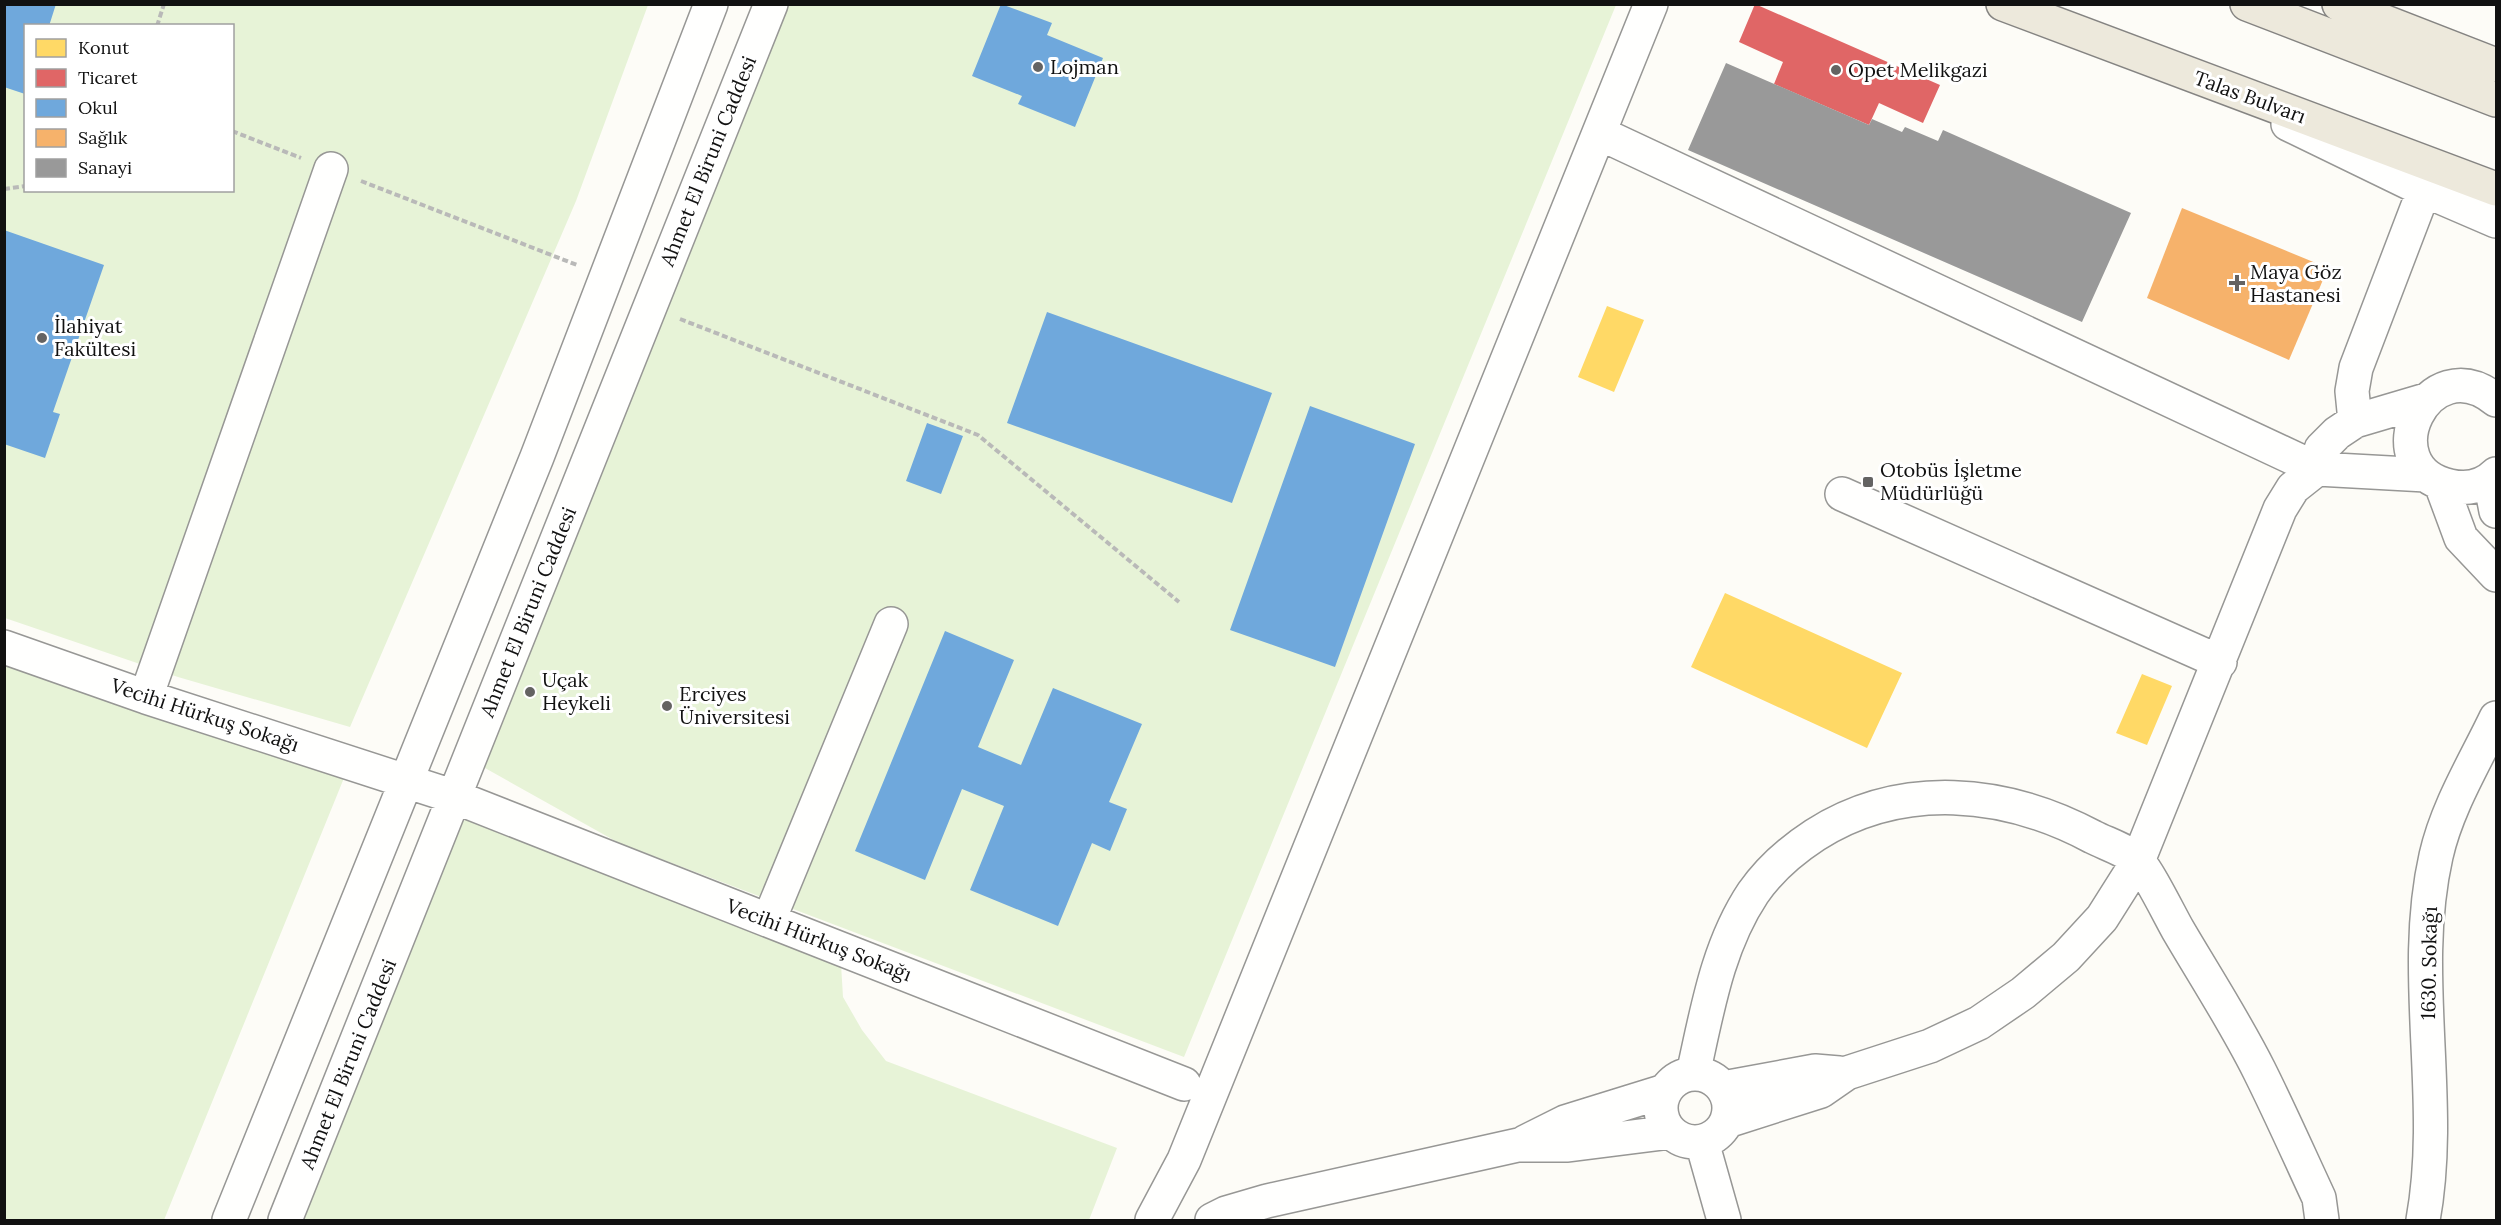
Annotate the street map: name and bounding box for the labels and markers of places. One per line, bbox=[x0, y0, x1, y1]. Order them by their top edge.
place label: Lojman bbox=[1050, 54, 1119, 79]
place label: Opet Melikgazi bbox=[1848, 57, 1988, 82]
marker: Lojman bbox=[1031, 60, 1045, 74]
marker: Opet Melikgazi bbox=[1829, 63, 1843, 77]
place label: Maya Göz Hastanesi bbox=[2250, 259, 2342, 307]
marker: Maya Göz Hastanesi bbox=[2228, 274, 2246, 292]
place label: İlahiyat Fakültesi bbox=[54, 313, 136, 361]
marker: İlahiyat Fakültesi bbox=[35, 331, 49, 345]
place label: Otobüs İşletme Müdürlüğü bbox=[1880, 457, 2022, 505]
marker: Otobüs İşletme Müdürlüğü bbox=[1861, 475, 1875, 489]
place label: Uçak Heykeli bbox=[542, 667, 611, 715]
place label: Erciyes Üniversitesi bbox=[679, 681, 790, 729]
marker: Uçak Heykeli bbox=[523, 685, 537, 699]
marker: Erciyes Üniversitesi bbox=[660, 699, 674, 713]

